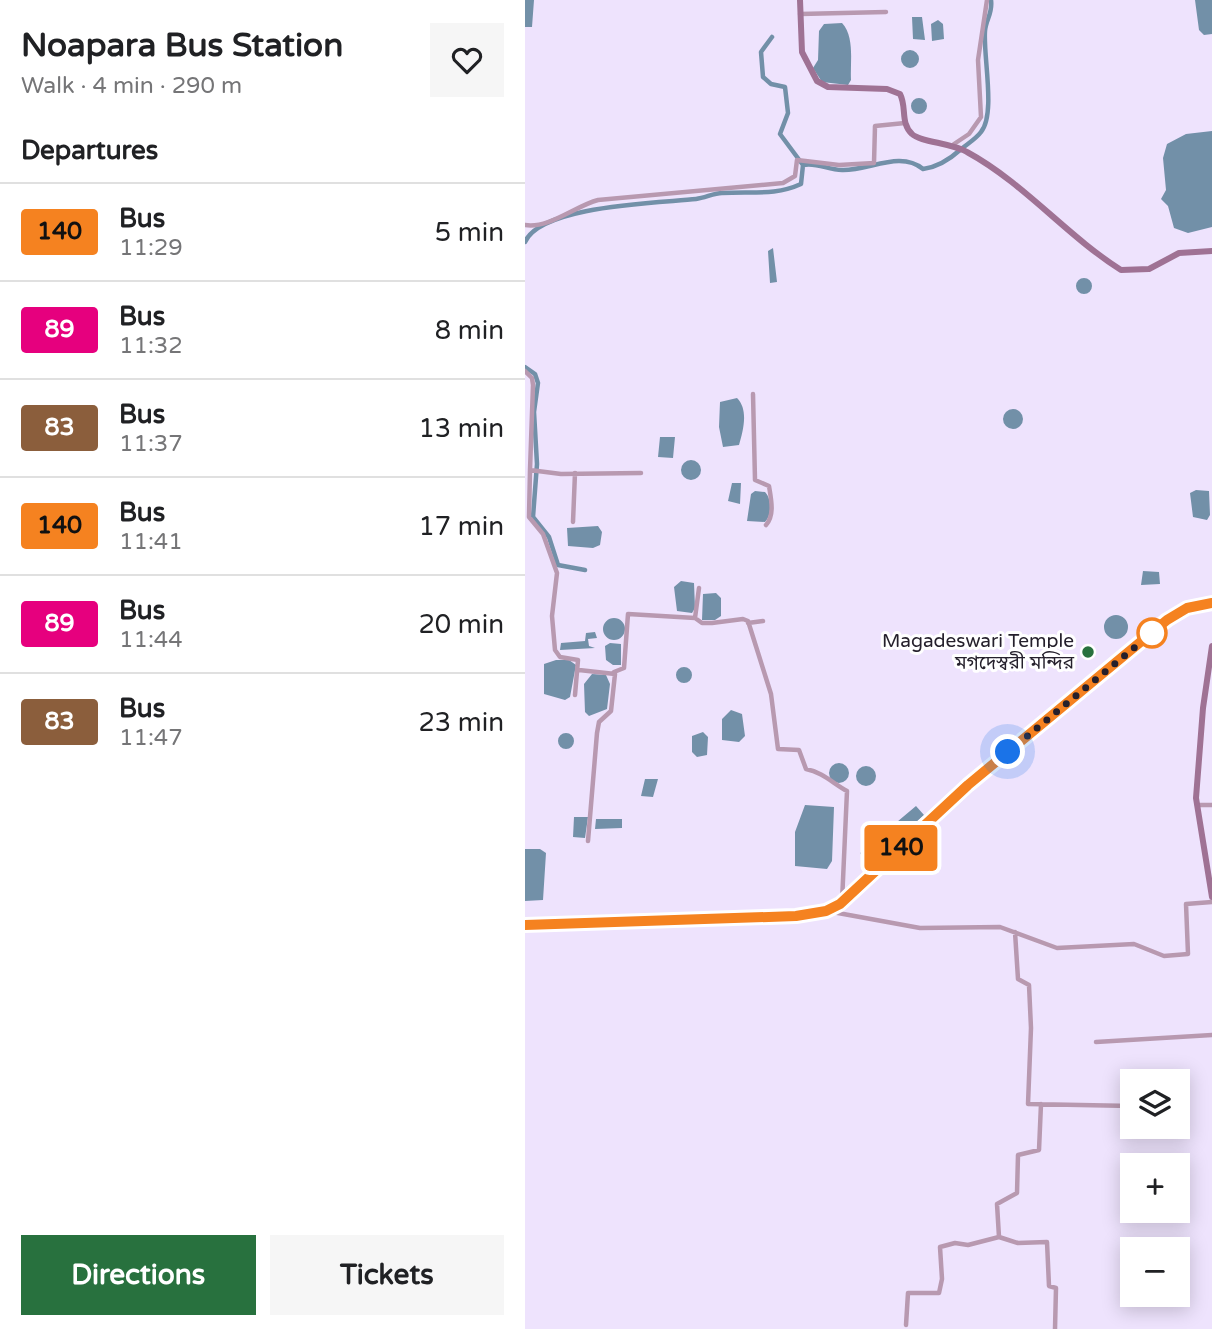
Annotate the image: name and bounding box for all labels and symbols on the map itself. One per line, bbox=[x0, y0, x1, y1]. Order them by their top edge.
unlabelled marker bbox=[1137, 618, 1167, 648]
place label: Magadeswari Temple মগদেস্বরী মন্দির bbox=[882, 630, 1075, 674]
marker: Magadeswari Temple মগদেস্বরী মন্দির bbox=[1080, 644, 1096, 660]
your location bbox=[990, 734, 1025, 769]
line badge: 140 bbox=[861, 825, 941, 871]

